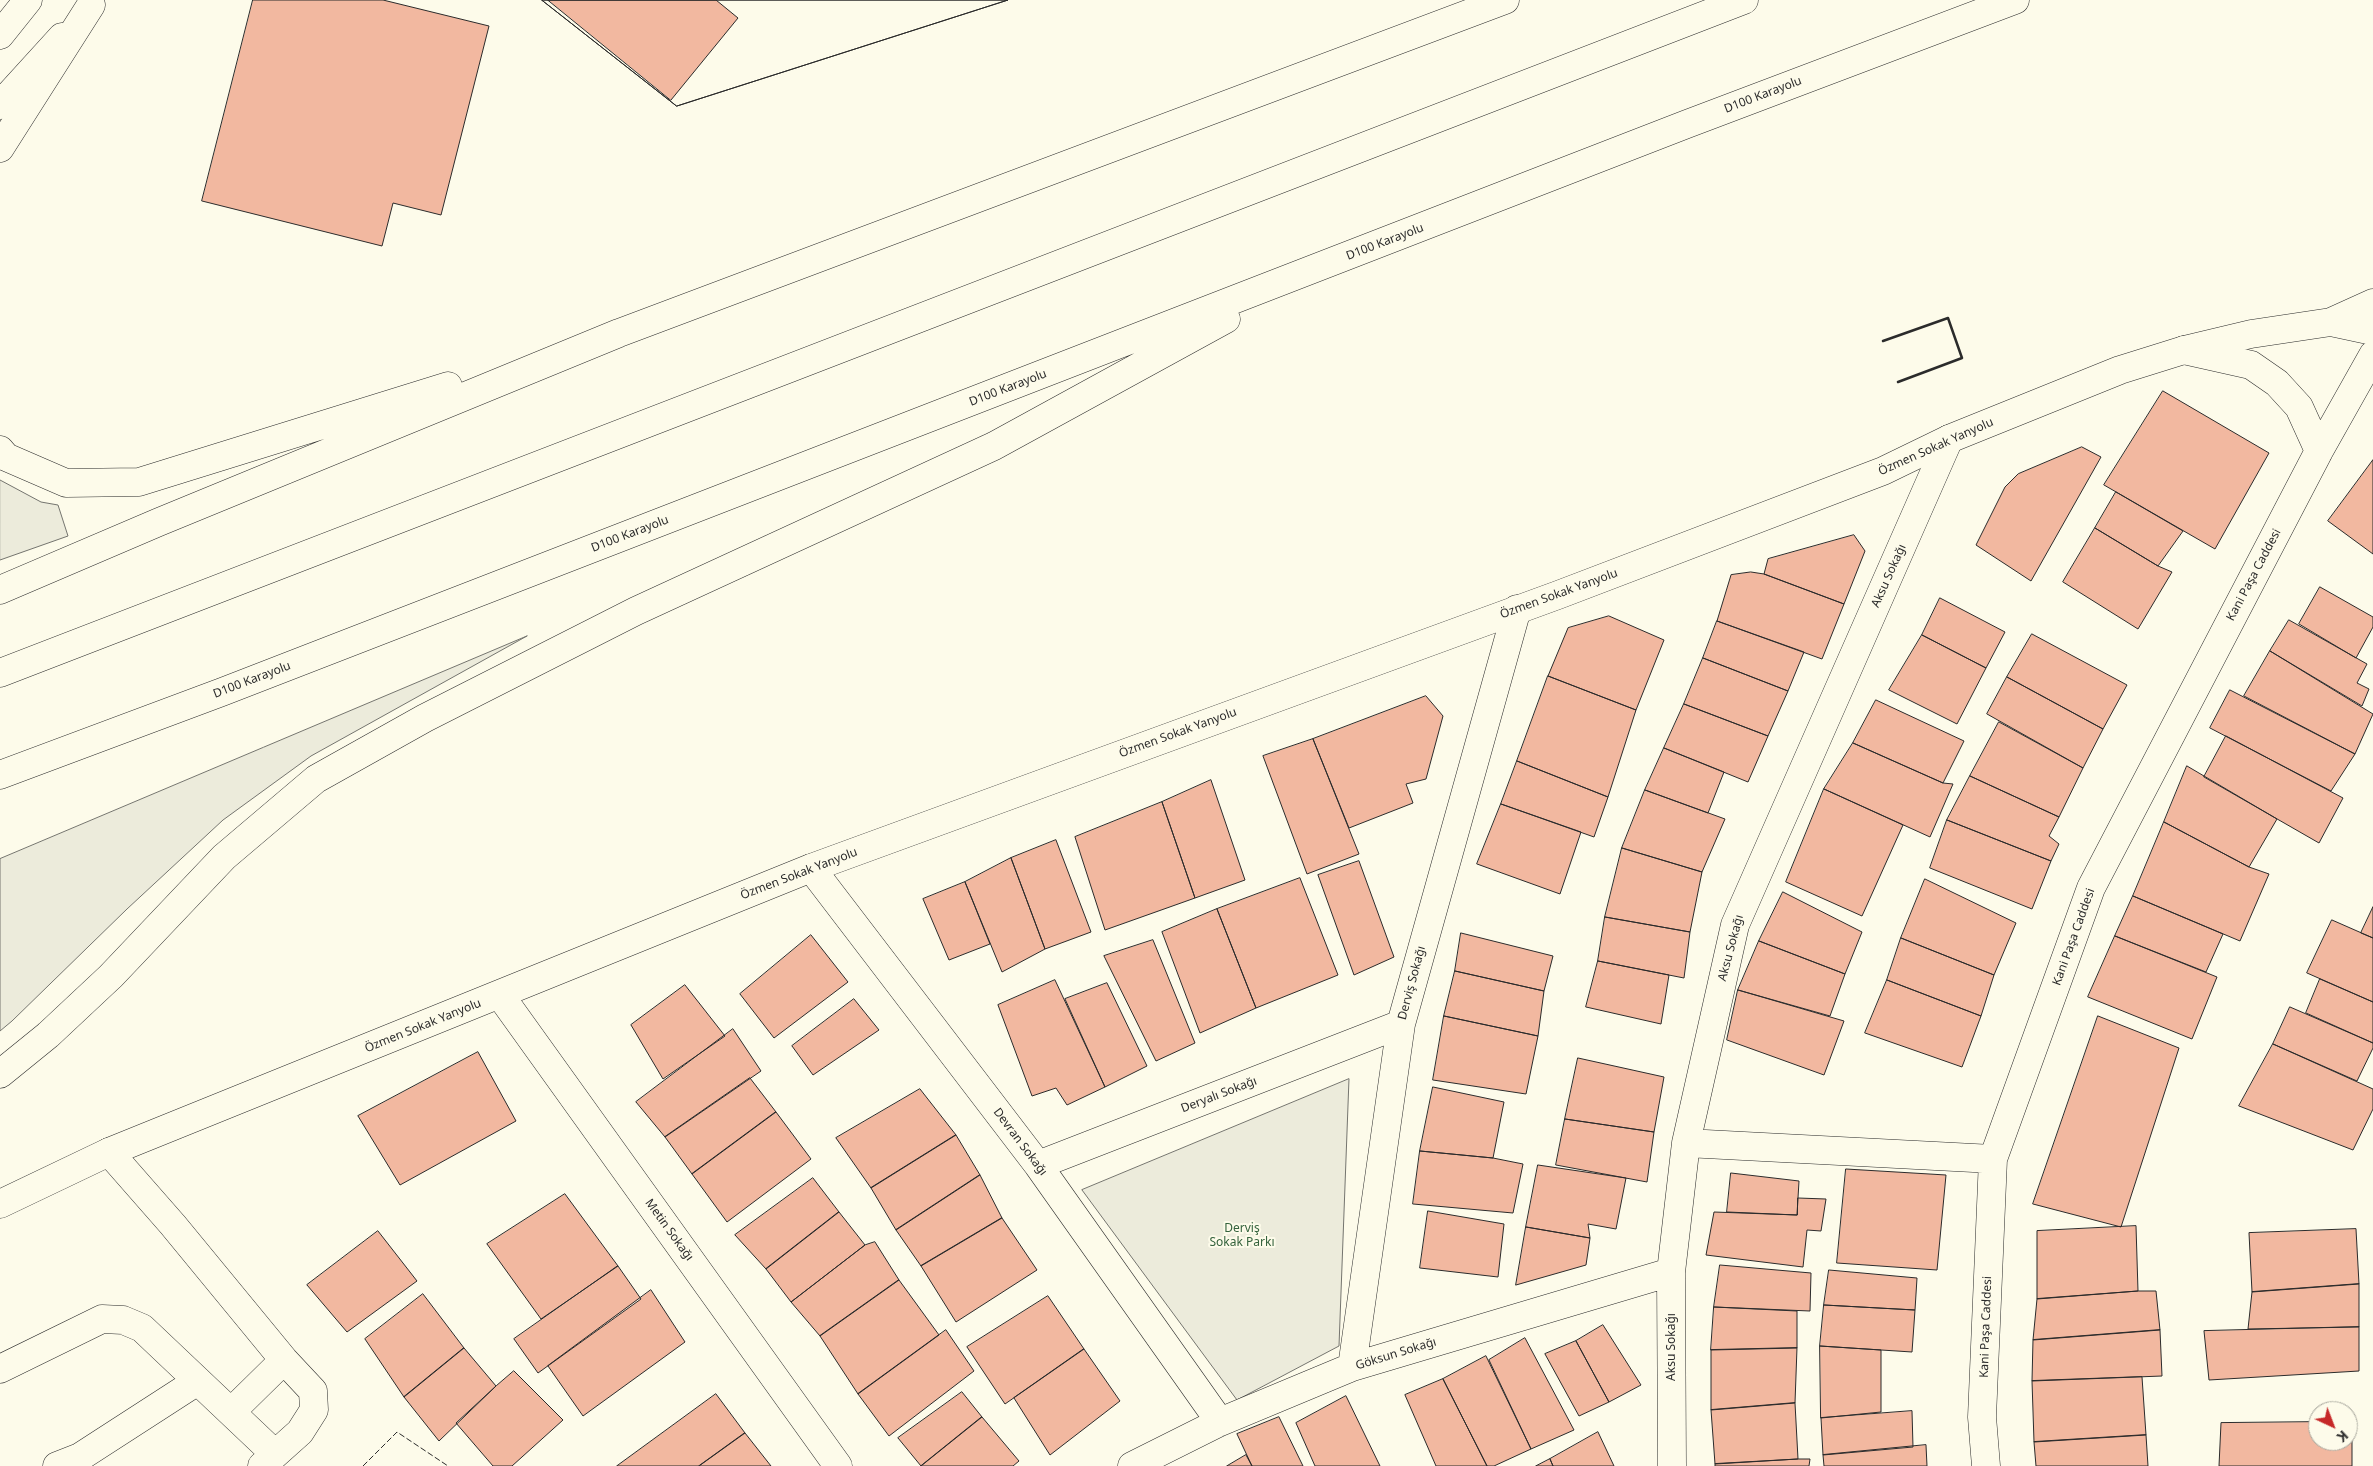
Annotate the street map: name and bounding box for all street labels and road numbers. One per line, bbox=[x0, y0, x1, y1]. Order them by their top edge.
street label: D100 Karayolu bbox=[1722, 74, 1804, 116]
street label: D100 Karayolu bbox=[1344, 221, 1426, 263]
street label: D100 Karayolu bbox=[967, 367, 1049, 409]
street label: Özmen Sokak Yanyolu bbox=[1876, 415, 1996, 479]
street label: D100 Karayolu bbox=[589, 513, 671, 555]
street label: Kani Paşa Caddesi bbox=[2224, 527, 2284, 623]
street label: Aksu Sokağı bbox=[1869, 542, 1909, 610]
street label: Özmen Sokak Yanyolu bbox=[1498, 566, 1620, 622]
street label: D100 Karayolu bbox=[211, 659, 293, 701]
street label: Özmen Sokak Yanyolu bbox=[1117, 705, 1239, 761]
street label: Özmen Sokak Yanyolu bbox=[738, 845, 860, 903]
street label: Kani Paşa Caddesi bbox=[2050, 887, 2098, 987]
street label: Aksu Sokağı bbox=[1715, 913, 1747, 983]
street label: Derviş Sokağı bbox=[1395, 944, 1429, 1022]
street label: Özmen Sokak Yanyolu bbox=[363, 996, 483, 1056]
street label: Deryalı Sokağı bbox=[1179, 1074, 1259, 1116]
street label: Devran Sokağı bbox=[990, 1105, 1050, 1179]
street label: Metin Sokağı bbox=[642, 1196, 696, 1264]
street label: Kani Paşa Caddesi bbox=[1977, 1276, 1995, 1378]
street label: Aksu Sokağı bbox=[1665, 1313, 1679, 1381]
street label: Göksun Sokağı bbox=[1354, 1335, 1438, 1373]

